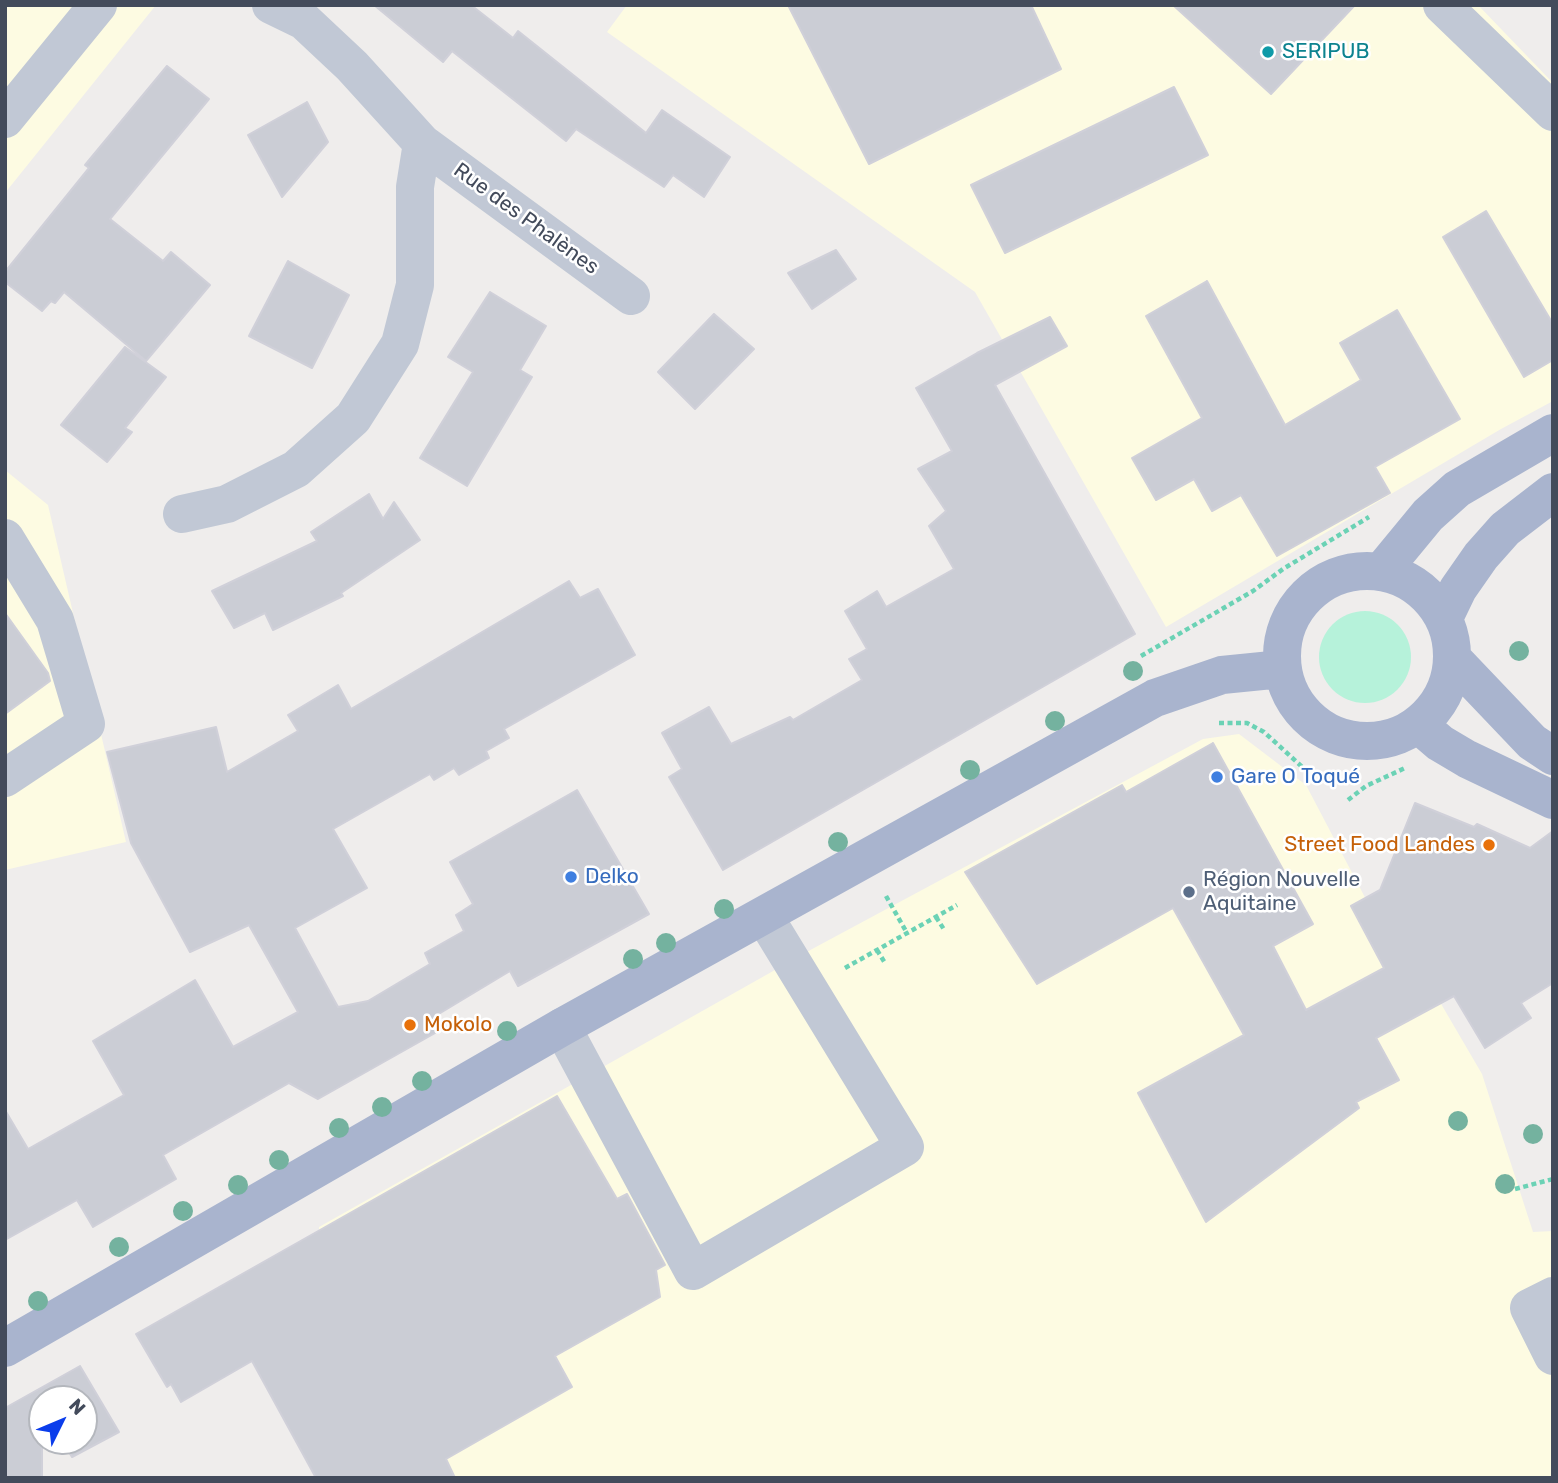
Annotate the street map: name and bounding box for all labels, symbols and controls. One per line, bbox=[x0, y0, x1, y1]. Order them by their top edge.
place label: SERIPUB bbox=[1282, 39, 1370, 65]
marker: SERIPUB bbox=[1260, 44, 1276, 60]
street label: Rue des Phalènes bbox=[448, 158, 604, 280]
place label: Gare O Toqué bbox=[1231, 764, 1360, 790]
marker: Gare O Toqué bbox=[1209, 769, 1225, 785]
place label: Street Food Landes bbox=[1284, 832, 1475, 858]
marker: Street Food Landes bbox=[1481, 837, 1497, 853]
place label: Delko bbox=[585, 864, 639, 890]
place label: Région Nouvelle Aquitaine bbox=[1203, 867, 1360, 917]
marker: Delko bbox=[563, 869, 579, 885]
marker: Région Nouvelle Aquitaine bbox=[1181, 884, 1197, 900]
place label: Mokolo bbox=[424, 1012, 492, 1038]
marker: Mokolo bbox=[402, 1017, 418, 1033]
north arrow bbox=[28, 1385, 98, 1455]
text: N bbox=[64, 1394, 90, 1420]

